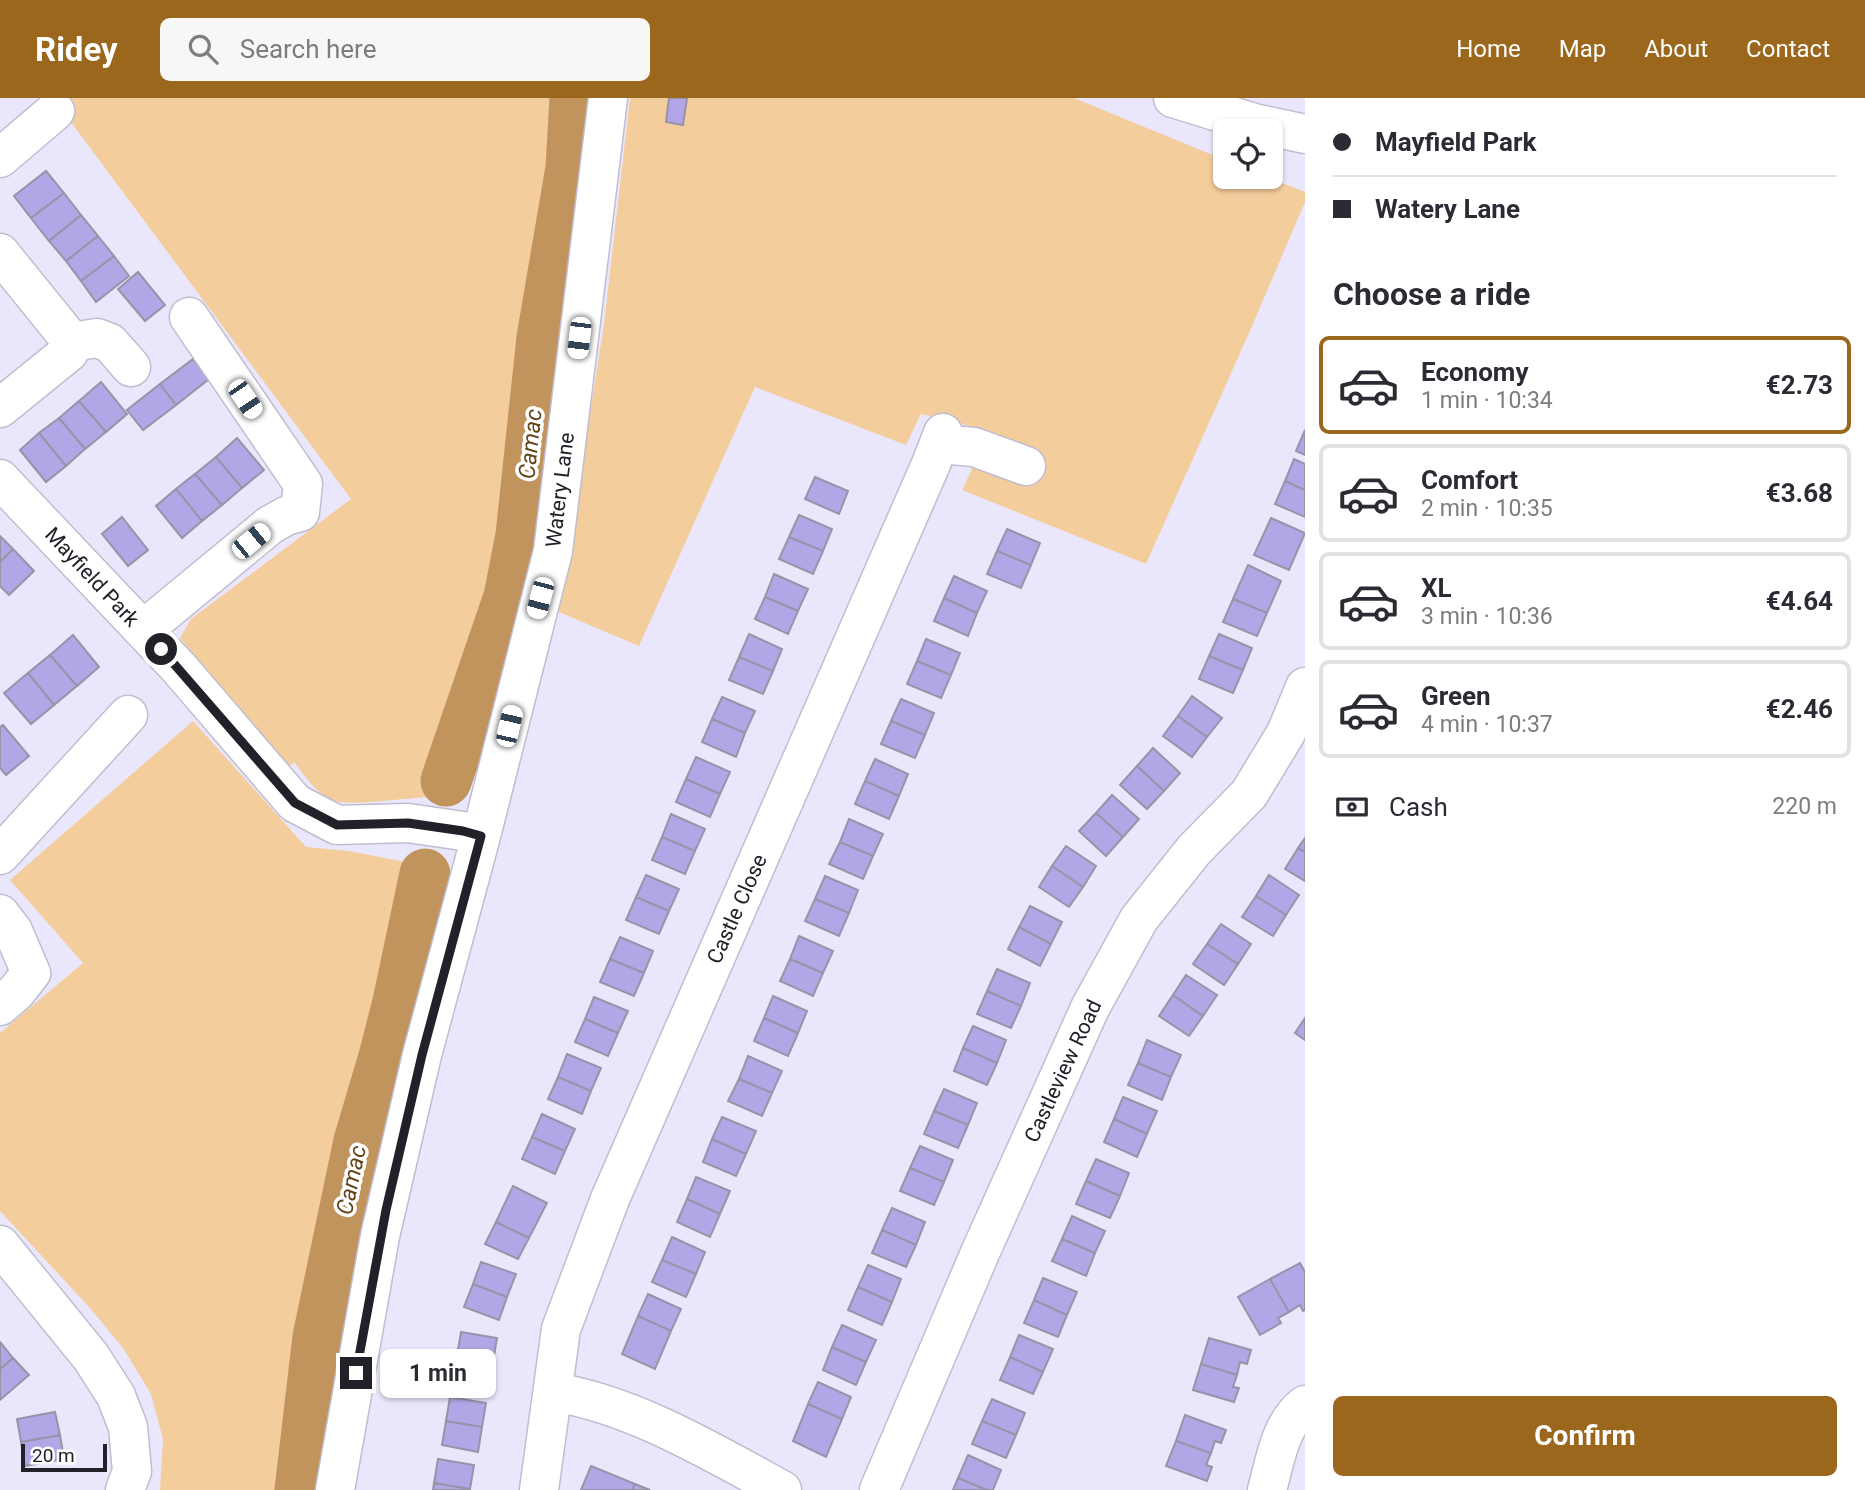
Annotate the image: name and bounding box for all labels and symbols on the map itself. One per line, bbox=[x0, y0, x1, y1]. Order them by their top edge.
car bbox=[567, 316, 592, 360]
car bbox=[225, 376, 266, 422]
water label: Camac bbox=[513, 407, 548, 480]
street label: Watery Lane bbox=[541, 431, 579, 549]
car bbox=[229, 520, 274, 562]
street label: Mayfield Park bbox=[40, 522, 144, 632]
car bbox=[525, 575, 556, 621]
route start bbox=[145, 633, 177, 665]
car bbox=[495, 703, 524, 749]
street label: Castle Close bbox=[702, 851, 772, 967]
street label: Castleview Road bbox=[1019, 996, 1107, 1146]
water label: Camac bbox=[331, 1143, 372, 1217]
callout: 1 min bbox=[380, 1348, 496, 1398]
route end bbox=[340, 1357, 372, 1389]
scale bar bbox=[21, 1441, 107, 1473]

